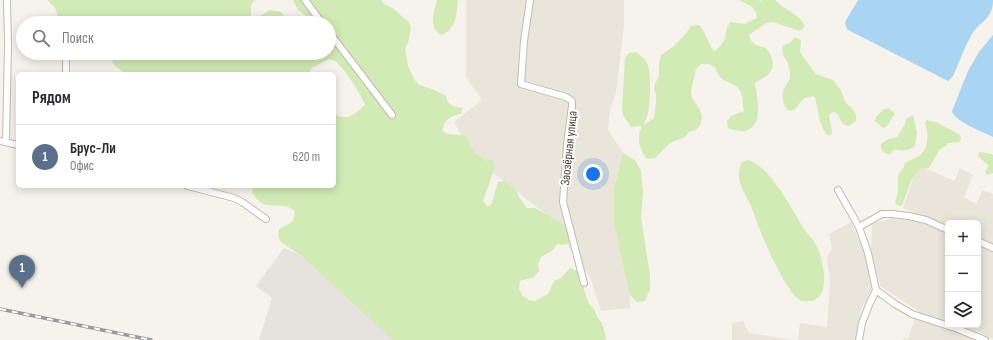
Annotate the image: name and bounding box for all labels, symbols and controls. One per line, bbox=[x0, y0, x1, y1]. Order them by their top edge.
search box bbox=[16, 16, 336, 60]
icon: search bbox=[30, 27, 52, 49]
text: Поиск bbox=[62, 29, 94, 48]
text: Рядом bbox=[32, 88, 71, 108]
street label: Заозёрная улица bbox=[557, 110, 581, 186]
text: Брус-Ли bbox=[70, 139, 116, 158]
text: 1 bbox=[42, 149, 48, 165]
text: 620 m bbox=[293, 149, 320, 165]
text: Офис bbox=[70, 158, 94, 174]
your location bbox=[583, 164, 603, 184]
map controls bbox=[945, 220, 981, 328]
button: + bbox=[945, 220, 981, 256]
pin: 1 bbox=[9, 255, 35, 288]
button: − bbox=[945, 256, 981, 292]
button: layers bbox=[945, 292, 981, 328]

